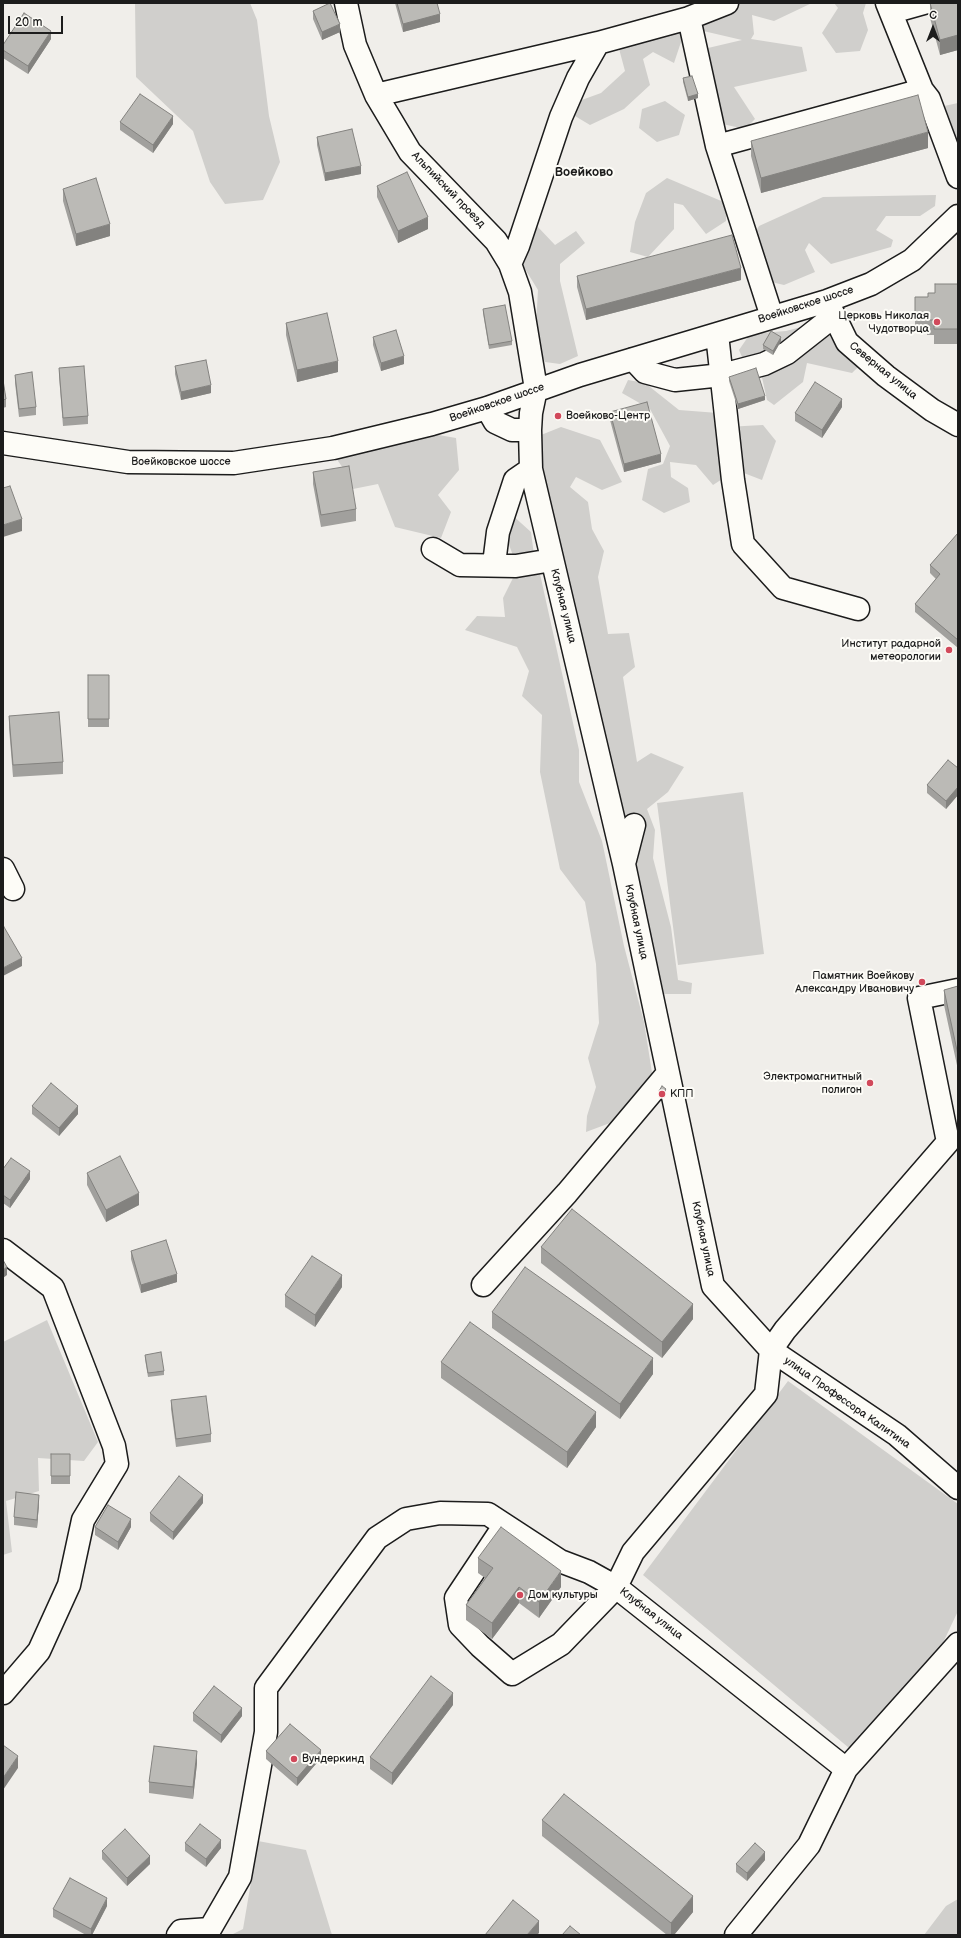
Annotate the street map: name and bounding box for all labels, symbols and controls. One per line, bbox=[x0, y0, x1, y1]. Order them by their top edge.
scale bar bbox=[10, 8, 65, 34]
north arrow bbox=[913, 8, 953, 48]
text: С bbox=[929, 9, 937, 22]
text: 20 m bbox=[15, 15, 42, 30]
street label: Альпийский проезд bbox=[408, 149, 488, 231]
district label: Воейково bbox=[555, 165, 613, 181]
street label: Воейковское шоссе bbox=[757, 283, 855, 327]
place label: Церковь Николая Чудотворца bbox=[838, 309, 929, 335]
marker: Церковь Николая Чудотворца bbox=[932, 317, 942, 327]
street label: Северная улица bbox=[846, 339, 920, 403]
street label: Воейковское шоссе bbox=[448, 381, 546, 425]
place label: Воейково-Центр bbox=[566, 409, 650, 423]
marker: Воейково-Центр bbox=[553, 411, 563, 421]
street label: Воейковское шоссе bbox=[131, 455, 231, 469]
street label: Клубная улица bbox=[547, 567, 579, 645]
place label: Институт радарной метеорологии bbox=[841, 637, 941, 663]
marker: Институт радарной метеорологии bbox=[944, 645, 954, 655]
street label: Клубная улица bbox=[622, 883, 650, 961]
place label: Памятник Воейкову Александру Ивановичу bbox=[795, 969, 914, 995]
marker: Памятник Воейкову Александру Ивановичу bbox=[917, 977, 927, 987]
place label: Электромагнитный полигон bbox=[763, 1070, 862, 1096]
marker: Электромагнитный полигон bbox=[865, 1078, 875, 1088]
place label: КПП bbox=[670, 1087, 694, 1101]
marker: КПП bbox=[657, 1089, 667, 1099]
street label: Клубная улица bbox=[689, 1200, 717, 1278]
street label: улица Профессора Калитина bbox=[781, 1354, 913, 1452]
street label: Клубная улица bbox=[617, 1585, 685, 1643]
place label: Дом культуры bbox=[528, 1588, 598, 1602]
marker: Дом культуры bbox=[515, 1590, 525, 1600]
place label: Вундеркинд bbox=[302, 1752, 364, 1766]
marker: Вундеркинд bbox=[289, 1754, 299, 1764]

